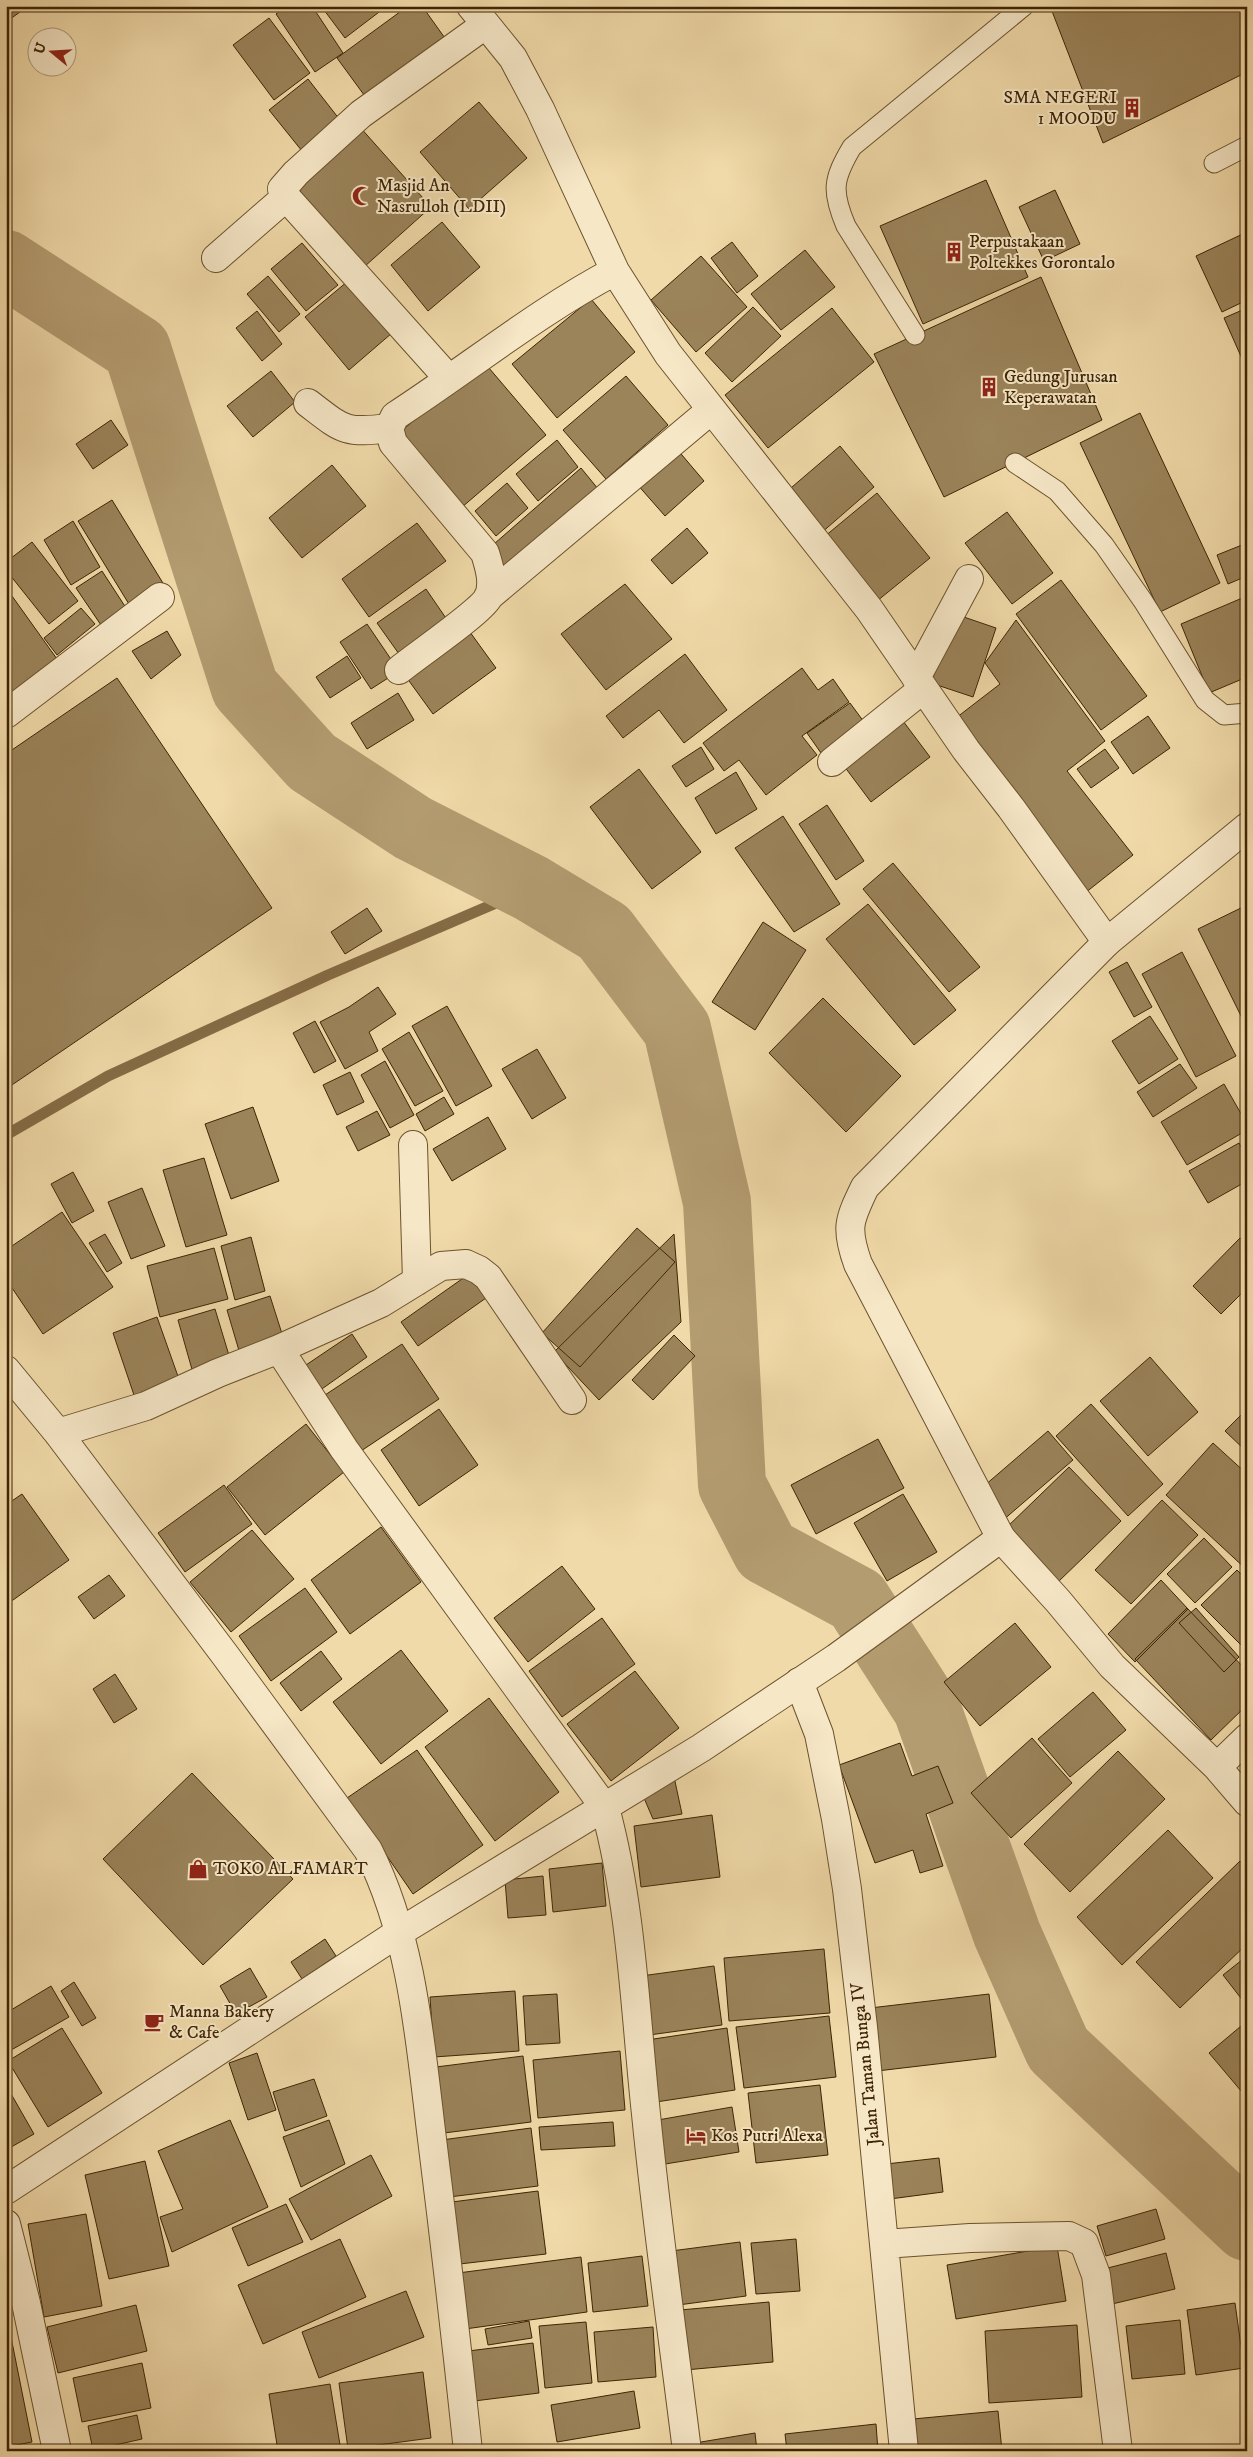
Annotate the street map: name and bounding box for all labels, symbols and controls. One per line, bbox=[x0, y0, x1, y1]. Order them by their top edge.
north arrow bbox=[28, 28, 78, 78]
text: U bbox=[30, 40, 51, 56]
place label: SMA NEGERI 1 MOODU bbox=[1004, 87, 1117, 130]
building icon: SMA NEGERI 1 MOODU bbox=[1121, 97, 1143, 119]
place label: Masjid An Nasrulloh (LDII) bbox=[377, 175, 506, 218]
mosque icon: Masjid An Nasrulloh (LDII) bbox=[351, 185, 373, 207]
place label: Perpustakaan Poltekkes Gorontalo bbox=[969, 231, 1115, 274]
building icon: Perpustakaan Poltekkes Gorontalo bbox=[943, 241, 965, 263]
place label: Gedung Jurusan Keperawatan bbox=[1004, 366, 1118, 409]
building icon: Gedung Jurusan Keperawatan bbox=[978, 376, 1000, 398]
shop icon: TOKO ALFAMART bbox=[187, 1858, 209, 1880]
place label: TOKO ALFAMART bbox=[213, 1858, 368, 1880]
street label: Jalan Taman Bunga IV bbox=[846, 1981, 886, 2148]
place label: Manna Bakery & Cafe bbox=[169, 2001, 274, 2044]
cafe icon: Manna Bakery & Cafe bbox=[143, 2011, 165, 2033]
hotel icon: Kos Putri Alexa bbox=[685, 2125, 707, 2147]
place label: Kos Putri Alexa bbox=[711, 2125, 823, 2147]

